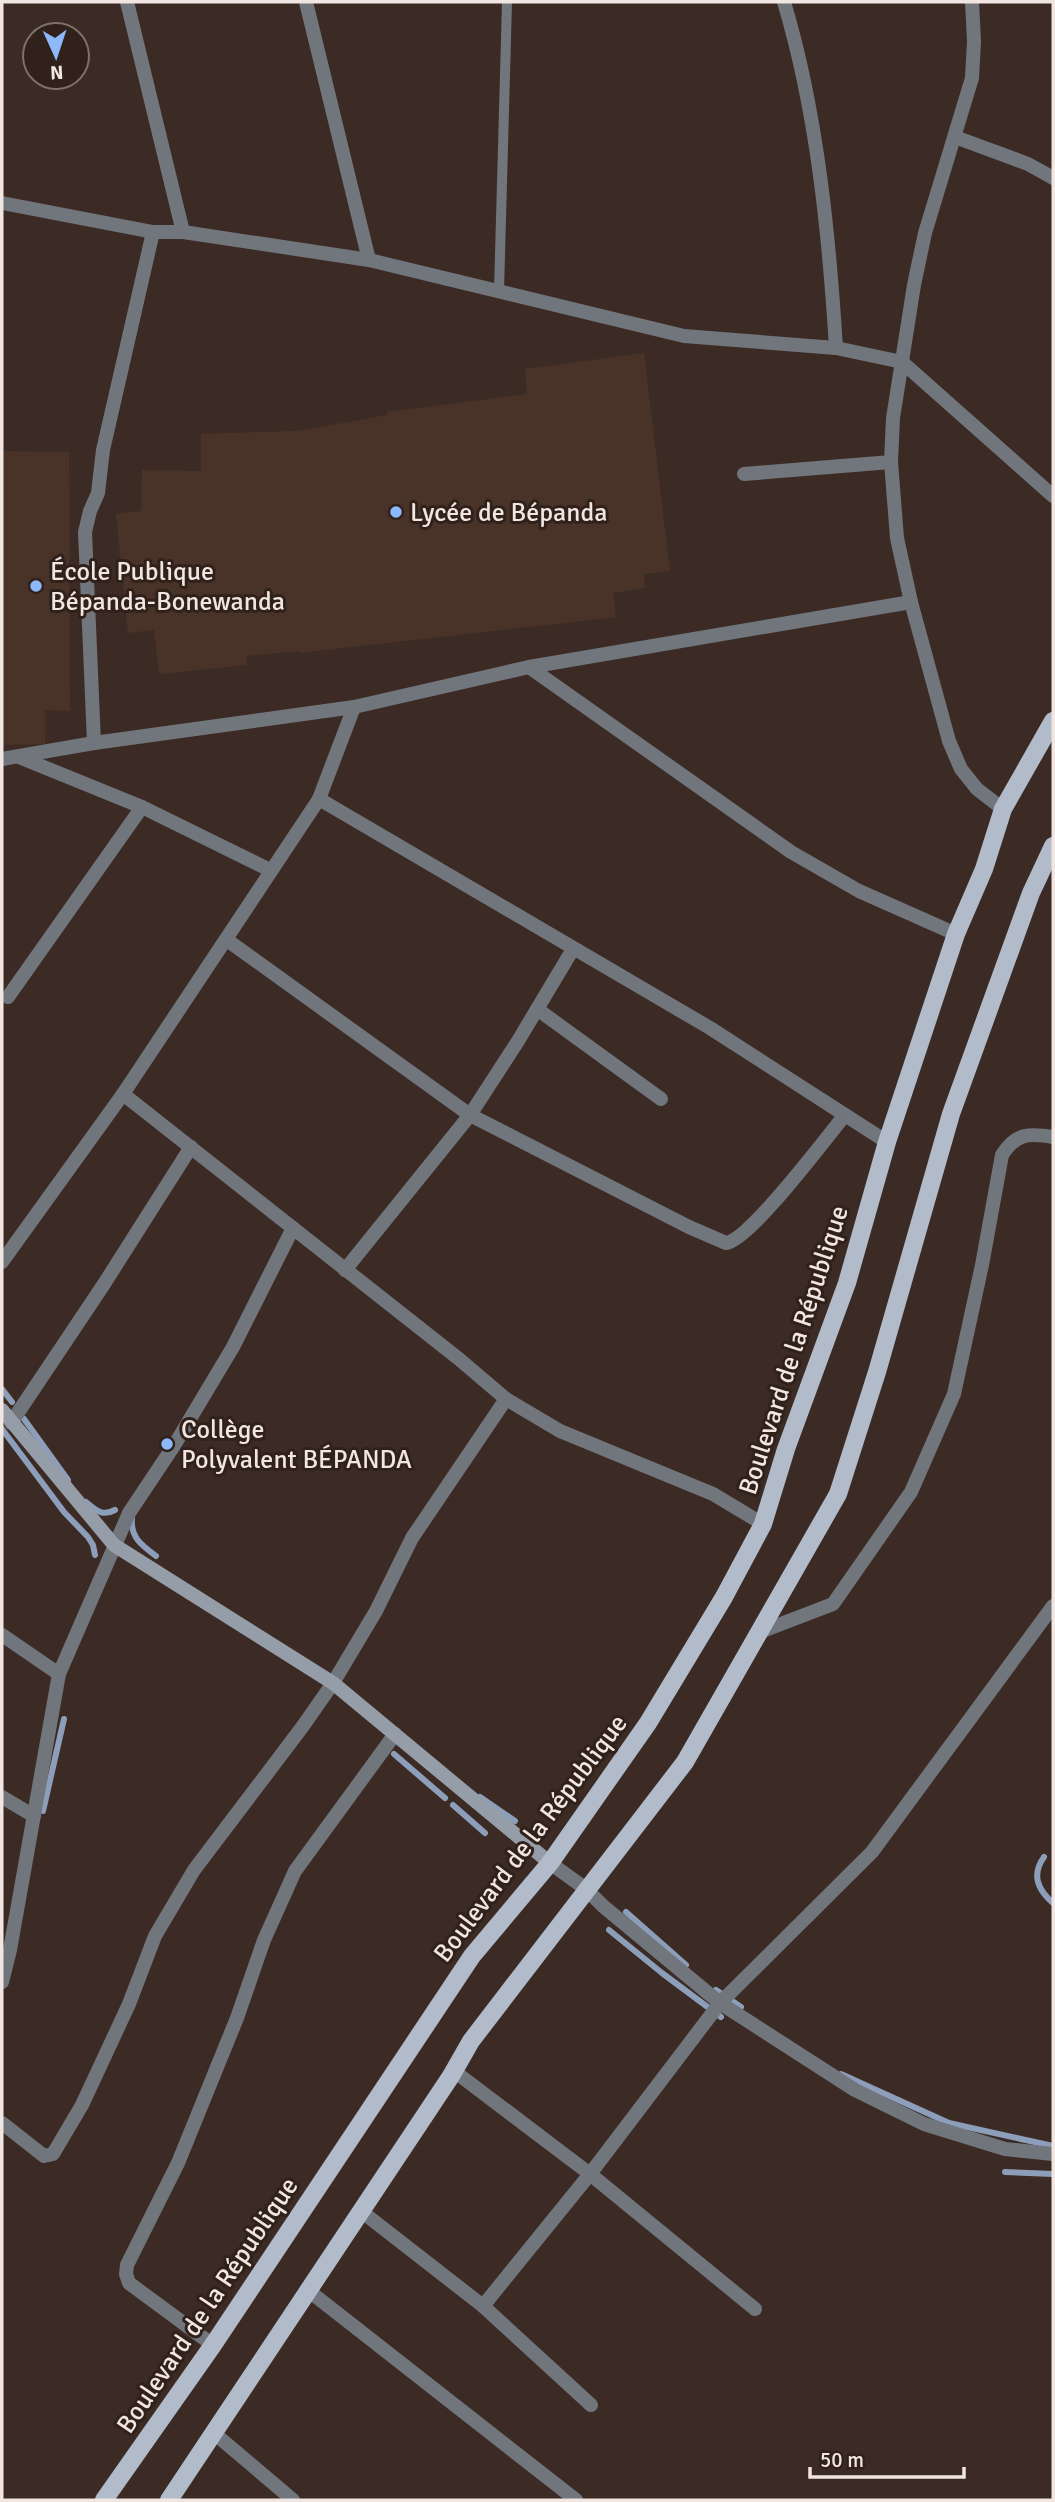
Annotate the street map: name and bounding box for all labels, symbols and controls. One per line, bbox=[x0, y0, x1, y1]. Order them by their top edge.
north arrow bbox=[21, 21, 91, 91]
text: N bbox=[50, 60, 64, 84]
place label: Lycée de Bépanda bbox=[410, 497, 607, 529]
marker: Lycée de Bépanda bbox=[388, 504, 404, 520]
place label: École Publique Bépanda-Bonewanda bbox=[50, 556, 285, 618]
marker: École Publique Bépanda-Bonewanda bbox=[28, 578, 44, 594]
street label: Boulevard de la République bbox=[732, 1202, 856, 1499]
place label: Collège Polyvalent BÉPANDA bbox=[181, 1414, 412, 1476]
marker: Collège Polyvalent BÉPANDA bbox=[159, 1436, 175, 1452]
street label: Boulevard de la République bbox=[427, 1708, 634, 1969]
street label: Boulevard de la République bbox=[110, 2171, 306, 2440]
scale bar bbox=[810, 2436, 964, 2480]
text: 50 m bbox=[820, 2447, 864, 2473]

